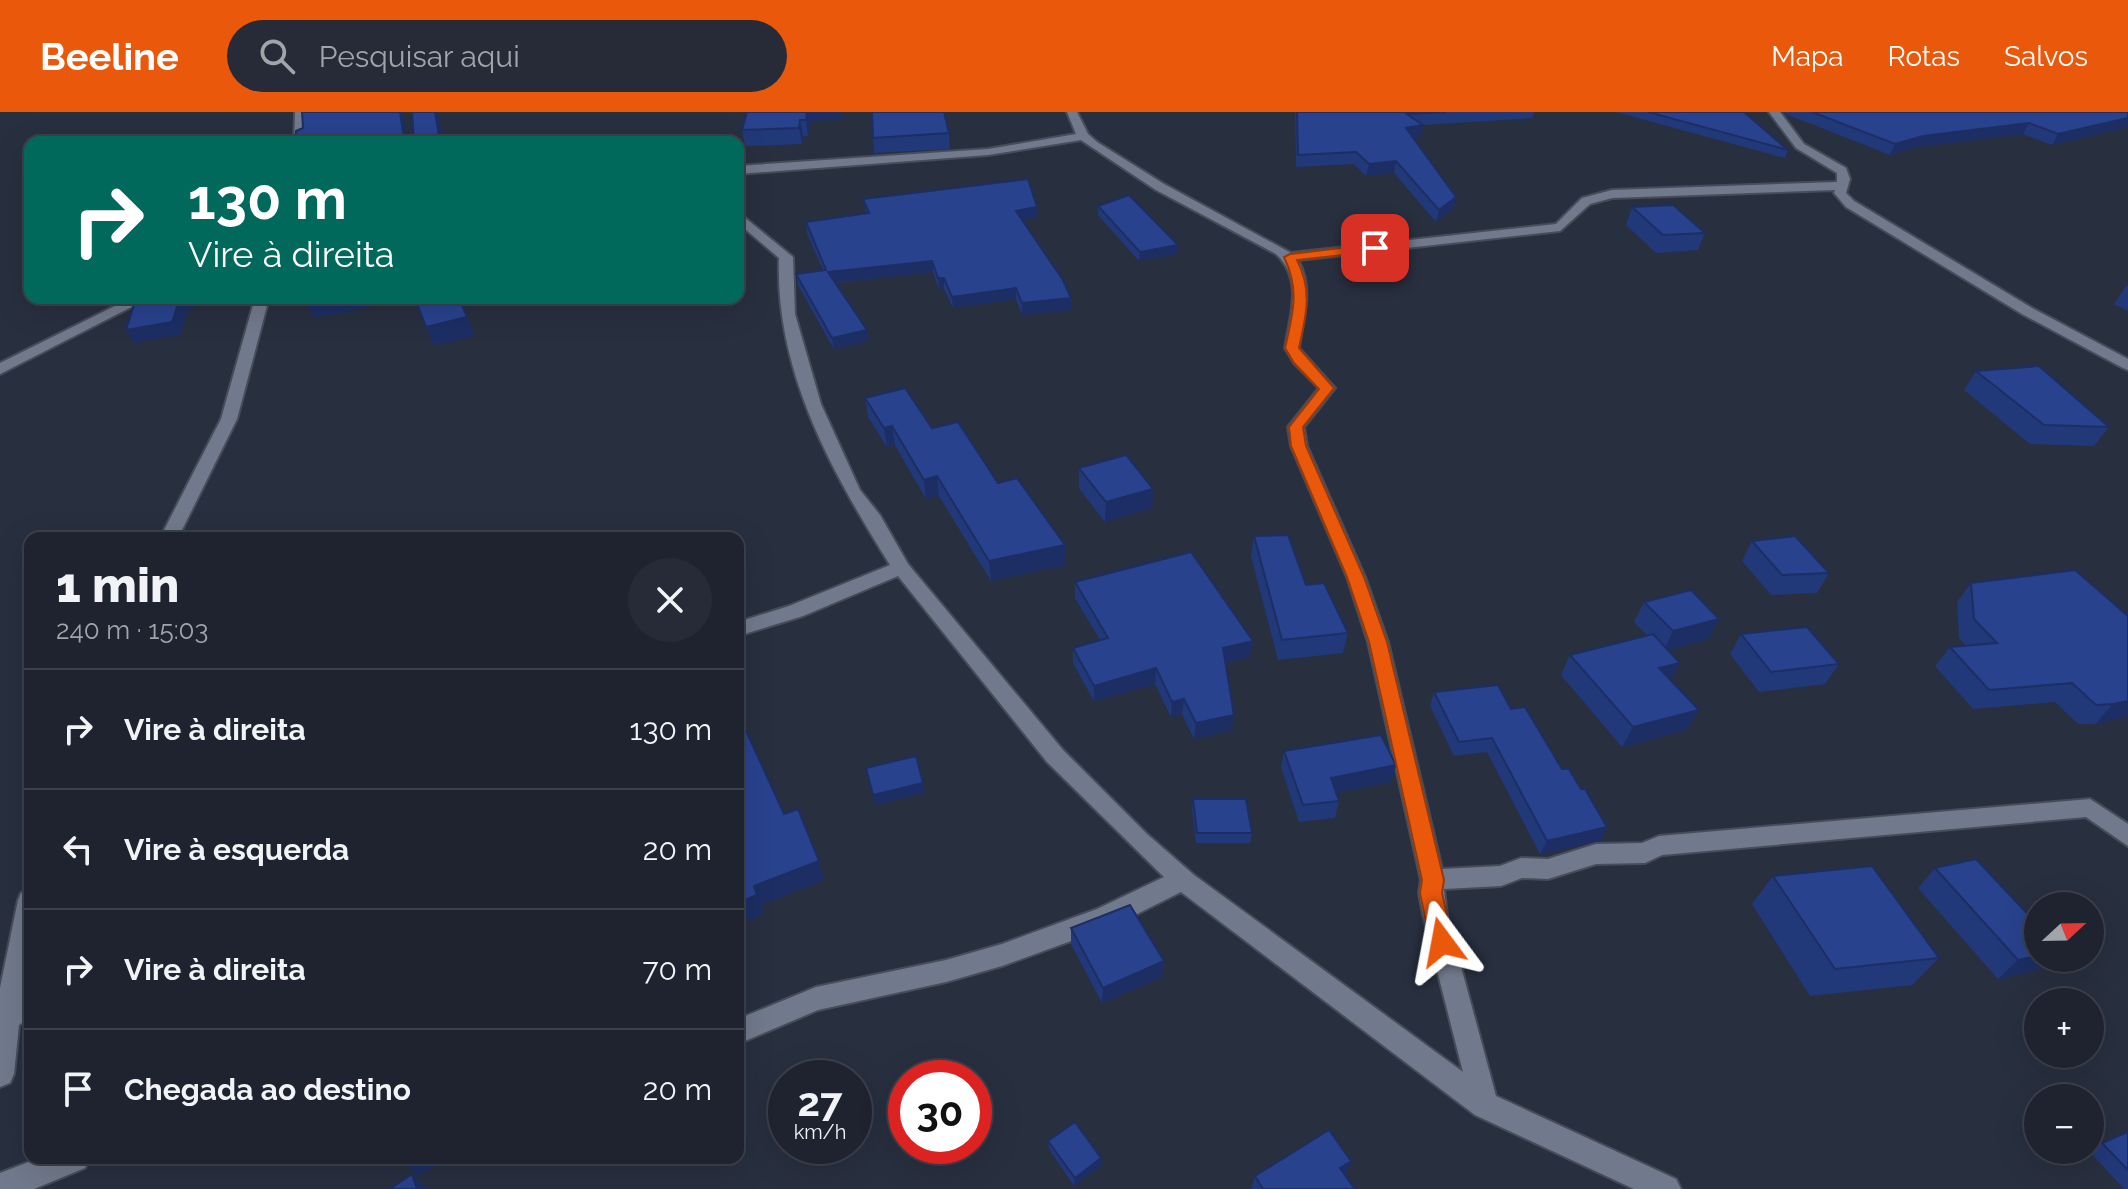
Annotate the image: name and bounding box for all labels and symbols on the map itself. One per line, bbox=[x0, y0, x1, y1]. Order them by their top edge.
pin bbox=[1341, 214, 1409, 282]
north arrow bbox=[2024, 892, 2104, 972]
position arrow bbox=[1400, 900, 1484, 984]
speed limit sign: 30 bbox=[888, 1060, 992, 1164]

